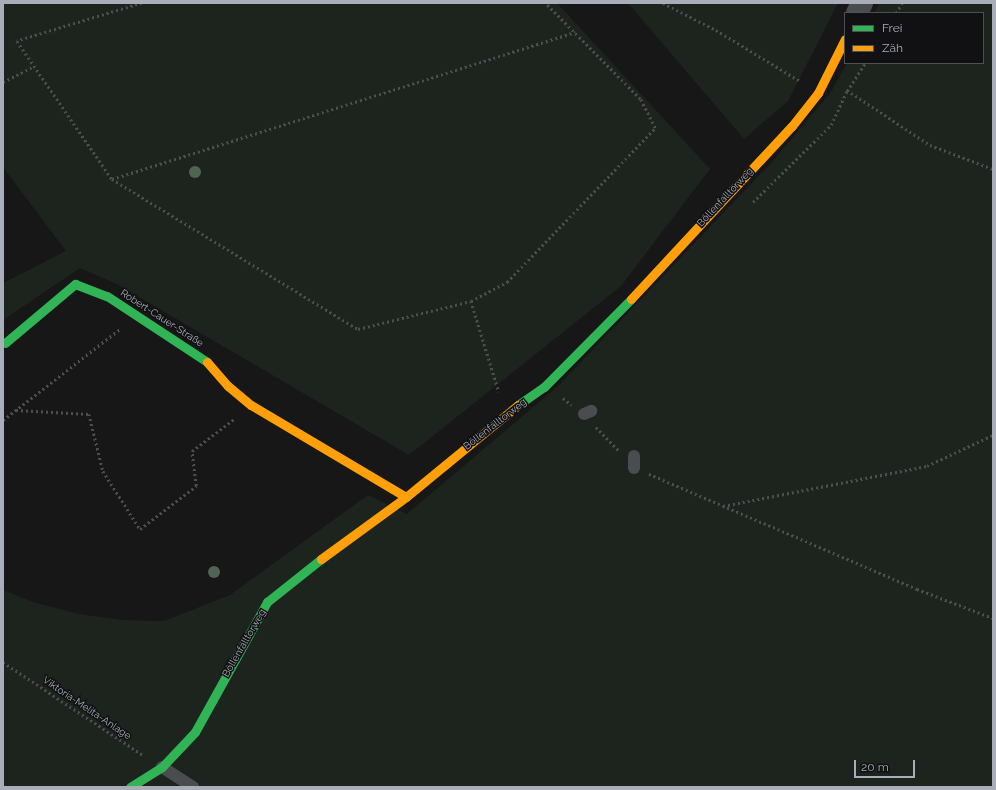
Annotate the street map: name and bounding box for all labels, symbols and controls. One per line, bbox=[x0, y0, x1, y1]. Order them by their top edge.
legend bbox=[844, 12, 984, 64]
text: Frei bbox=[882, 21, 902, 35]
text: Zäh bbox=[882, 41, 903, 55]
street label: Böllenfalltorweg bbox=[694, 165, 756, 229]
street label: Robert-Cauer-Straße bbox=[118, 287, 206, 349]
street label: Böllenfalltorweg bbox=[461, 396, 529, 452]
street label: Böllenfalltorweg bbox=[220, 607, 268, 679]
street label: Viktoria-Melita-Anlage bbox=[41, 674, 133, 742]
scale bar bbox=[856, 752, 917, 778]
text: 20 m bbox=[861, 760, 889, 774]

